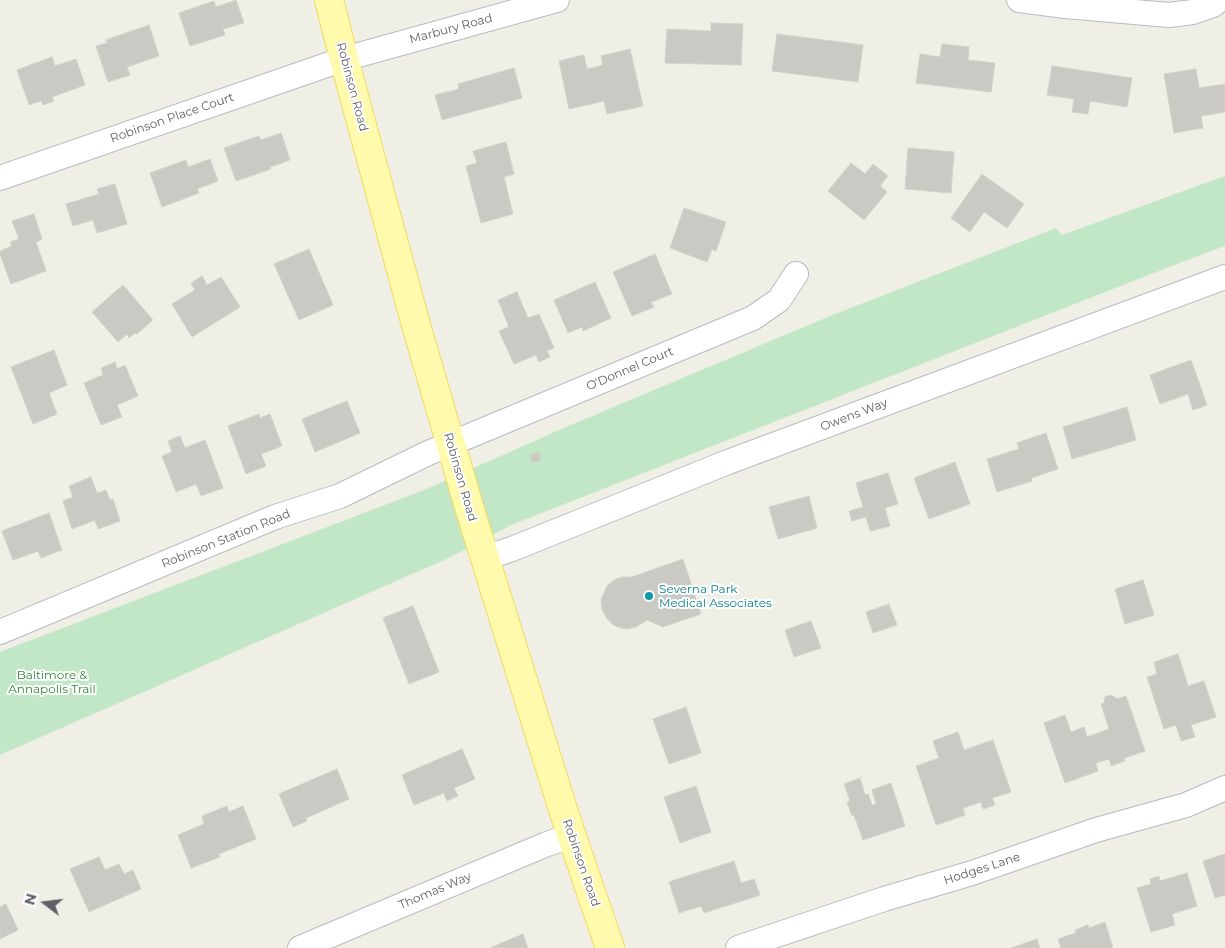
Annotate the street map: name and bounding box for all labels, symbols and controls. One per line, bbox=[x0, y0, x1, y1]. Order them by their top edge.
street label: Marbury Road bbox=[408, 11, 494, 47]
street label: Robinson Road bbox=[333, 41, 371, 133]
street label: Robinson Place Court bbox=[108, 90, 236, 146]
street label: O'Donnel Court bbox=[584, 344, 676, 394]
street label: Owens Way bbox=[818, 396, 890, 434]
street label: Robinson Road bbox=[440, 431, 480, 523]
street label: Robinson Station Road bbox=[159, 507, 293, 571]
place label: Severna Park Medical Associates bbox=[659, 582, 772, 610]
marker: Severna Park Medical Associates bbox=[643, 590, 655, 602]
park label: Baltimore & Annapolis Trail bbox=[8, 668, 96, 696]
street label: Robinson Road bbox=[559, 817, 603, 909]
street label: Hodges Lane bbox=[942, 850, 1022, 888]
street label: Thomas Way bbox=[397, 869, 473, 913]
north arrow bbox=[20, 878, 70, 928]
text: N bbox=[20, 891, 41, 907]

